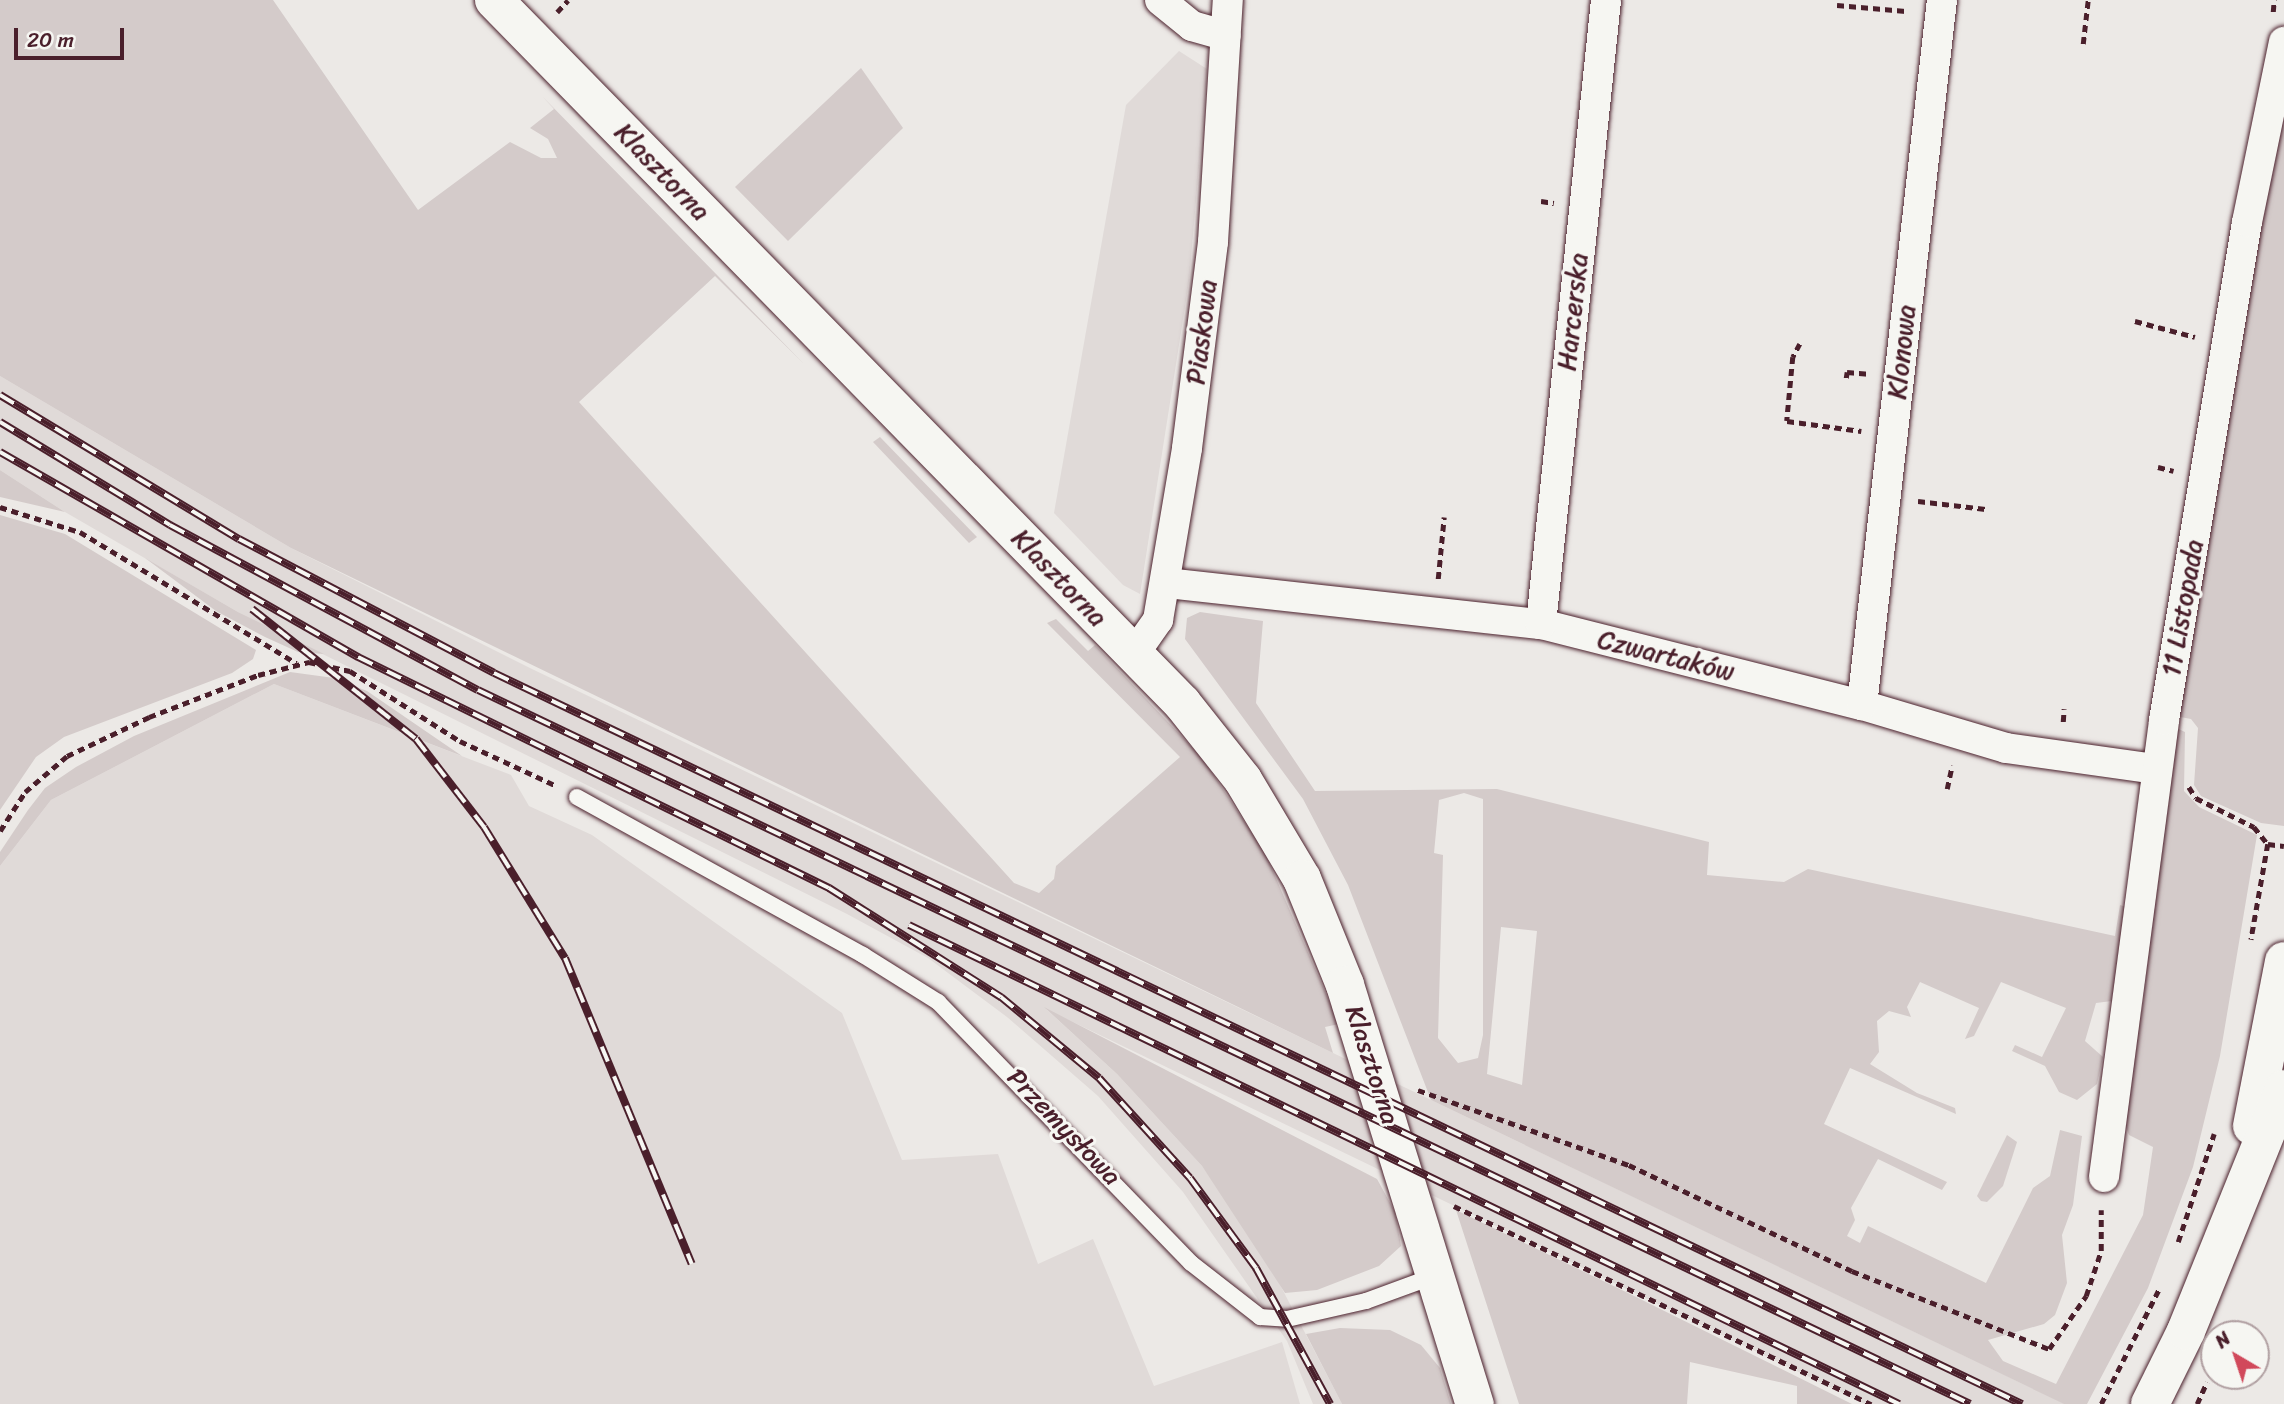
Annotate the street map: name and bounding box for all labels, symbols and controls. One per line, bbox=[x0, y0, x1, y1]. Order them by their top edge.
scale bar bbox=[18, 14, 128, 58]
text: 20 m bbox=[27, 21, 74, 59]
street label: Klasztorna bbox=[608, 117, 716, 227]
street label: Harcerska bbox=[1551, 252, 1595, 372]
street label: Piaskowa bbox=[1180, 278, 1224, 386]
street label: Klonowa bbox=[1882, 303, 1922, 401]
street label: Klasztorna bbox=[1005, 523, 1113, 633]
street label: 11 Listopada bbox=[2156, 537, 2210, 679]
street label: Czwartaków bbox=[1594, 624, 1738, 688]
street label: Klasztorna bbox=[1338, 1002, 1406, 1128]
street label: Przemysłowa bbox=[1001, 1062, 1127, 1192]
north arrow bbox=[2200, 1320, 2270, 1390]
text: N bbox=[2207, 1323, 2238, 1357]

